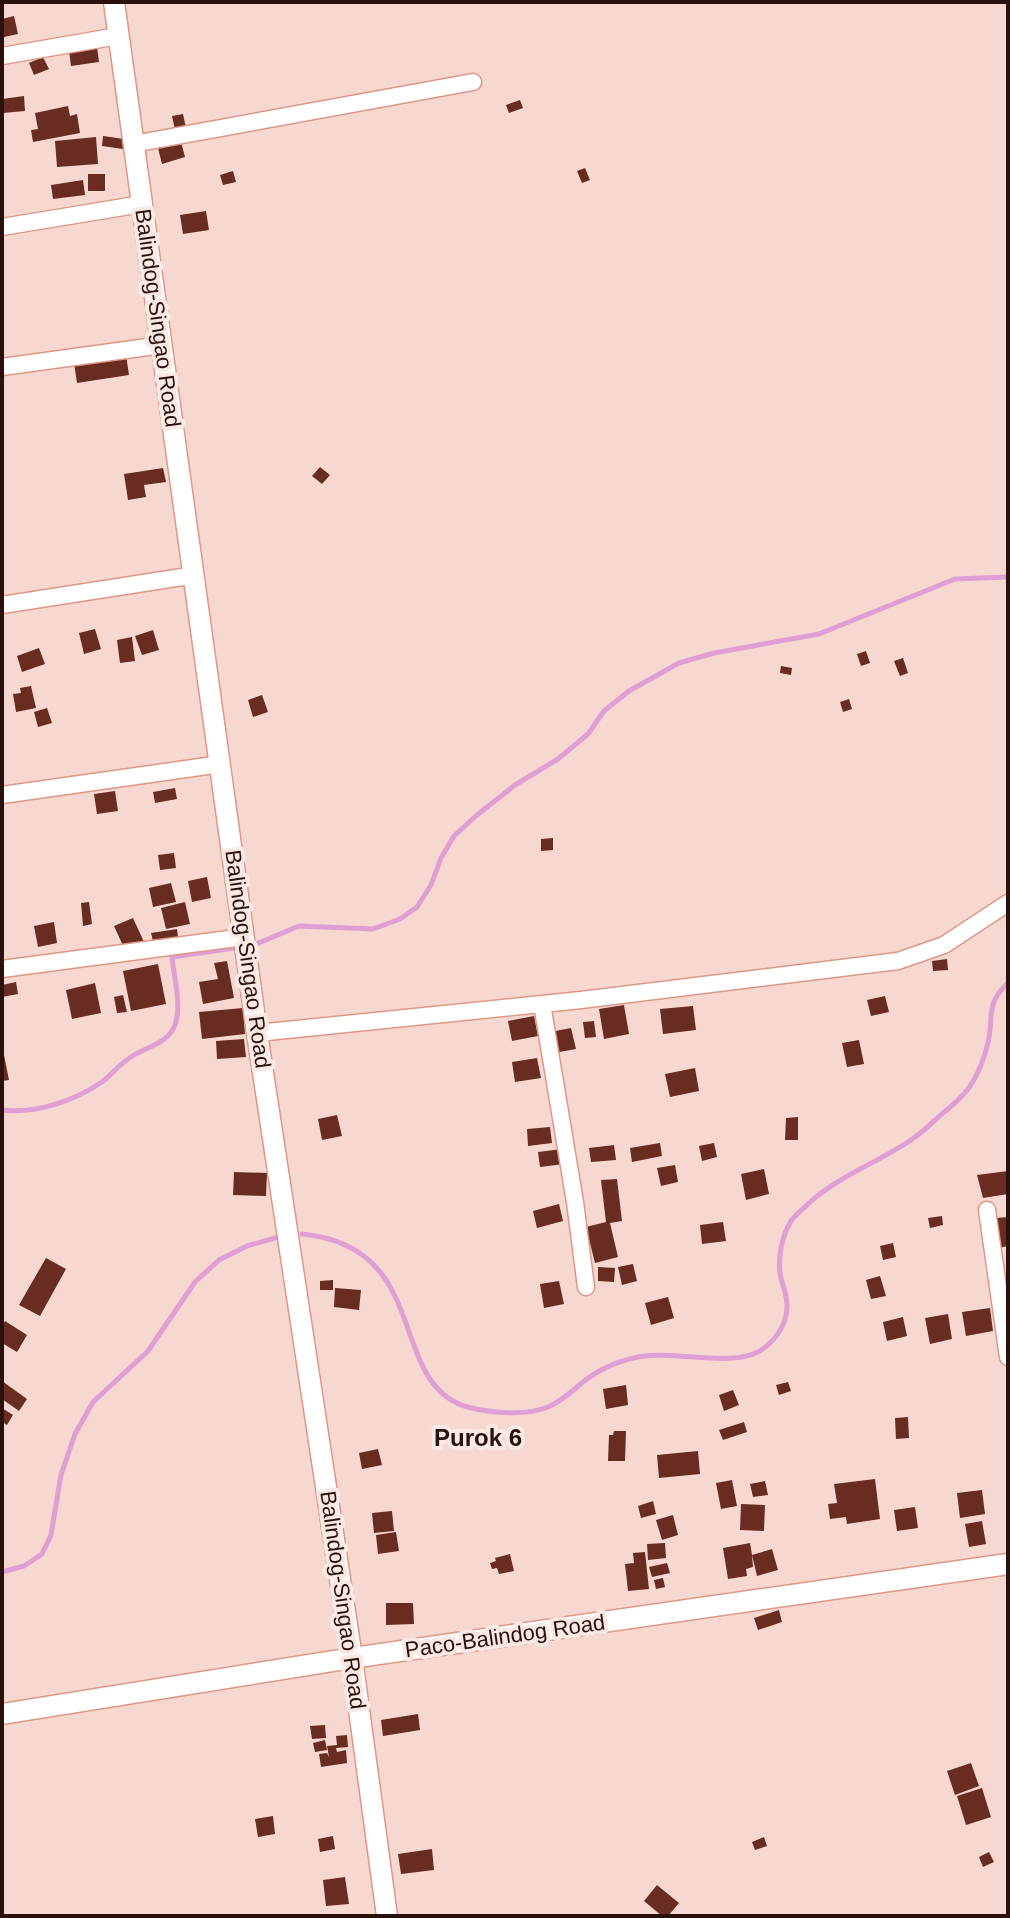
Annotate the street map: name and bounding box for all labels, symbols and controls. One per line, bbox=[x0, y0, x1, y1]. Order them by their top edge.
street label: Balindog-Singao Road bbox=[130, 207, 186, 429]
street label: Balindog-Singao Road bbox=[220, 848, 276, 1070]
district label: Purok 6 bbox=[434, 1424, 522, 1451]
street label: Balindog-Singao Road bbox=[315, 1489, 371, 1711]
street label: Paco-Balindog Road bbox=[403, 1610, 607, 1662]

